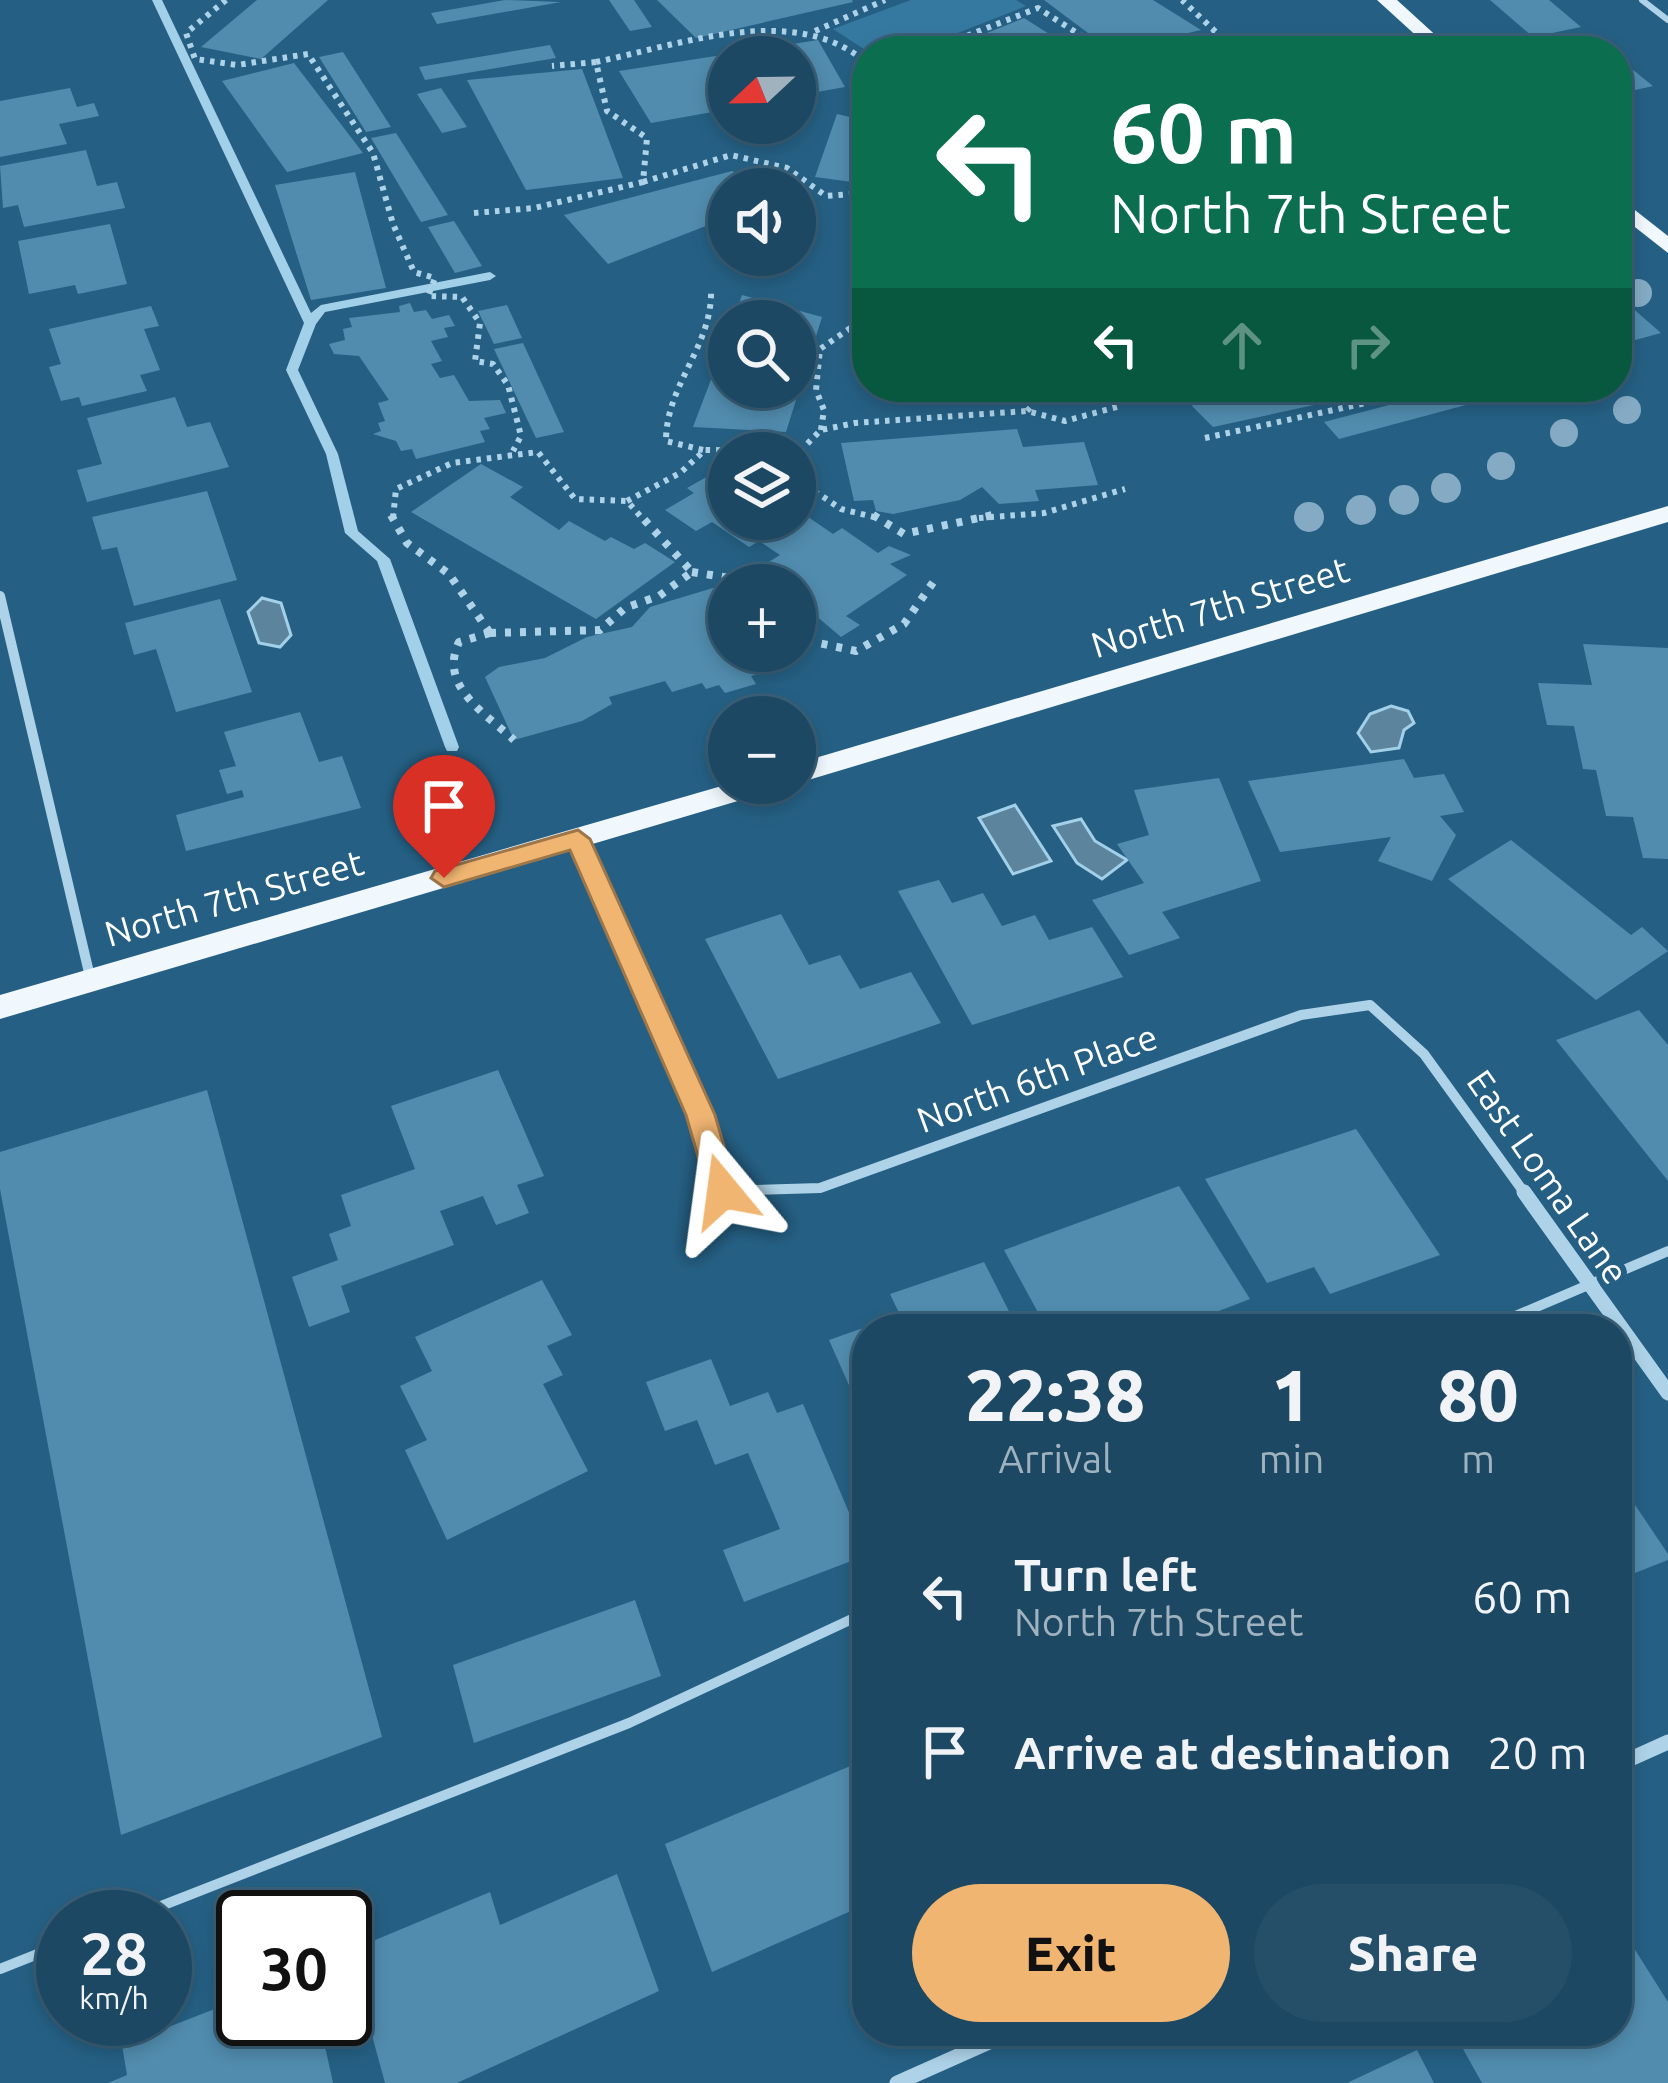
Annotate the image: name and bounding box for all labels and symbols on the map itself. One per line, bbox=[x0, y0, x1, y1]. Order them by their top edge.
north arrow bbox=[708, 36, 816, 144]
street label: North 7th Street bbox=[1086, 548, 1354, 665]
pin bbox=[393, 755, 495, 878]
street label: North 7th Street bbox=[100, 841, 368, 954]
street label: North 6th Place bbox=[911, 1015, 1163, 1140]
street label: East Loma Lane bbox=[1460, 1062, 1637, 1291]
position arrow bbox=[660, 1128, 786, 1254]
speed limit sign: 30 bbox=[216, 1890, 372, 2046]

